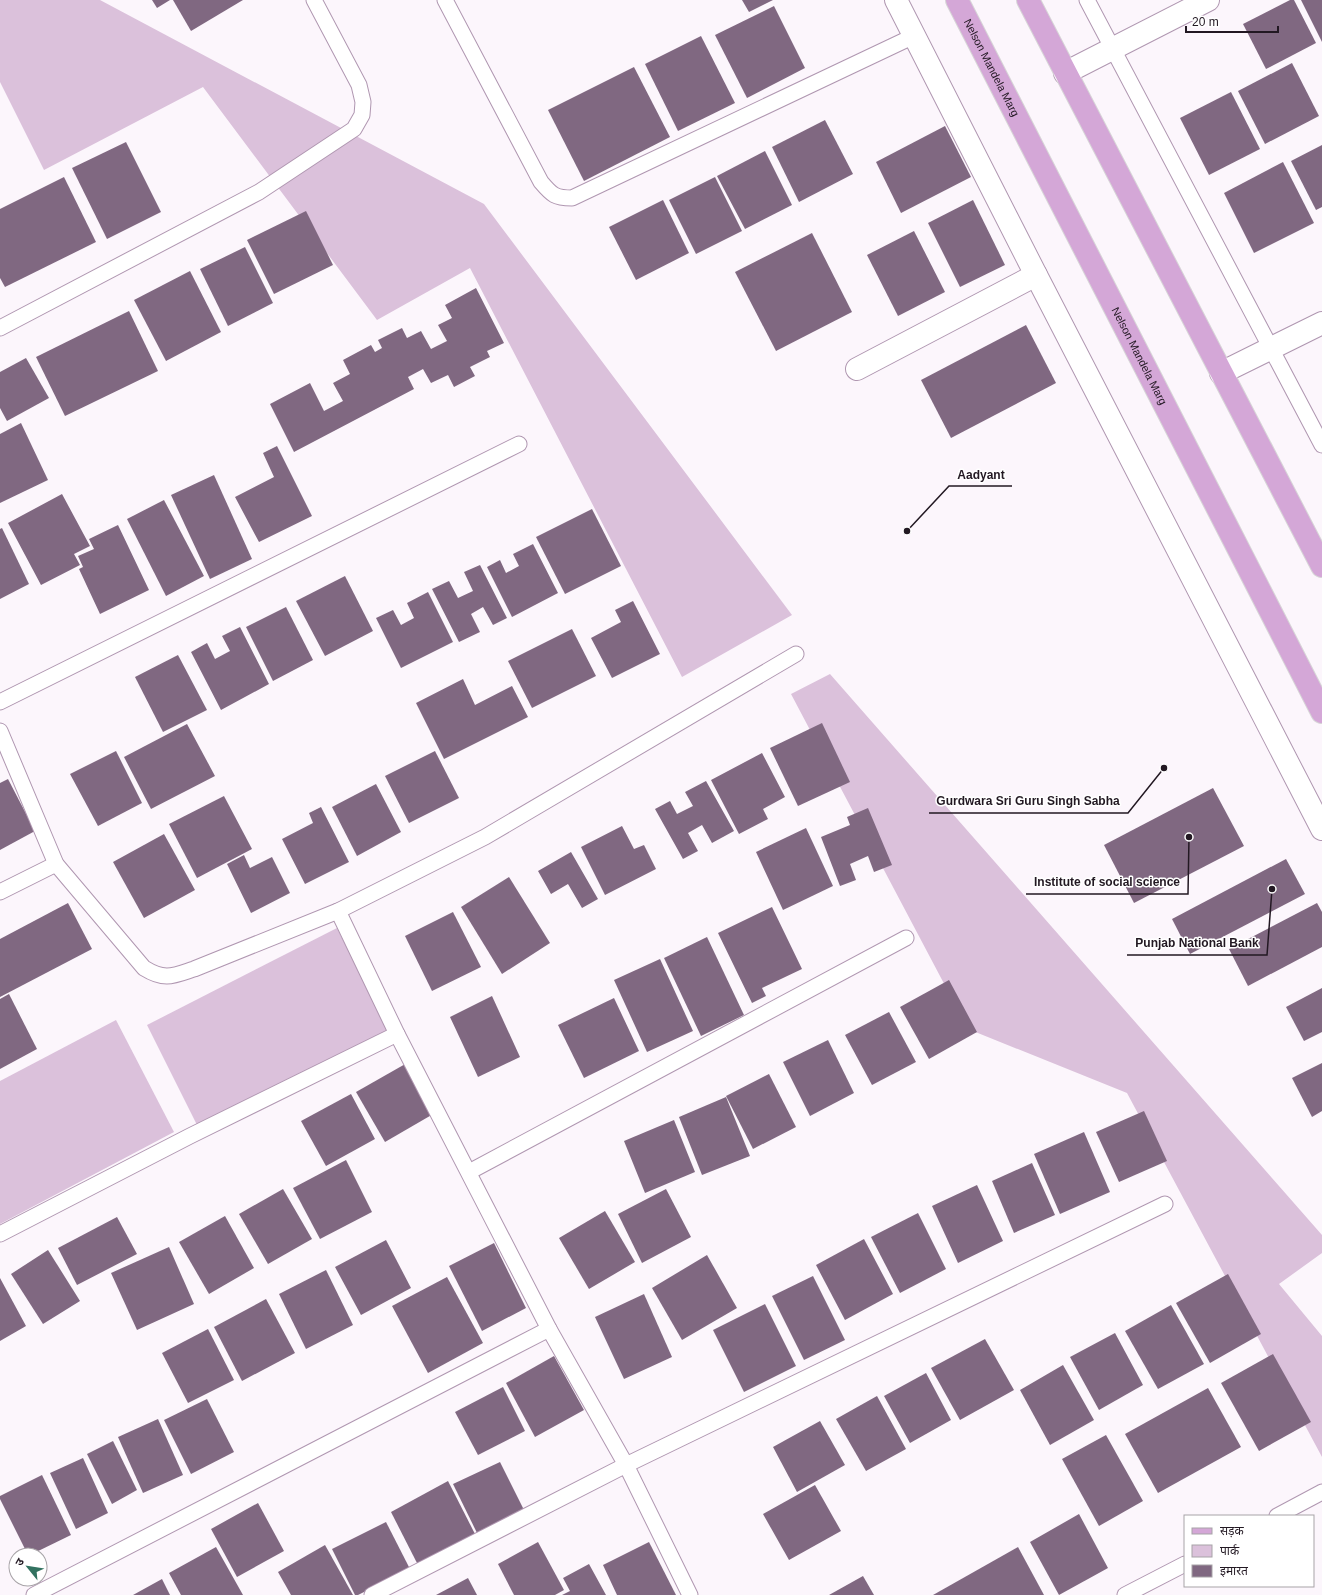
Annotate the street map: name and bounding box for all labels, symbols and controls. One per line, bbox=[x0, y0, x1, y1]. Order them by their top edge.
scale bar bbox=[1186, 8, 1278, 34]
text: 20 m bbox=[1192, 15, 1219, 29]
street label: Nelson Mandela Marg bbox=[962, 17, 1022, 118]
street label: Nelson Mandela Marg bbox=[1110, 305, 1169, 407]
callout: Aadyant bbox=[949, 462, 1012, 486]
text: Aadyant bbox=[957, 468, 1005, 482]
callout: Gurdwara Sri Guru Singh Sabha bbox=[929, 789, 1128, 813]
text: Gurdwara Sri Guru Singh Sabha bbox=[936, 794, 1120, 808]
callout: Institute of social science bbox=[1026, 870, 1188, 894]
text: Institute of social science bbox=[1034, 875, 1180, 889]
callout: Punjab National Bank bbox=[1127, 931, 1267, 955]
text: Punjab National Bank bbox=[1135, 936, 1259, 950]
legend bbox=[1184, 1515, 1314, 1587]
text: सड़क bbox=[1220, 1524, 1245, 1538]
text: पार्क bbox=[1220, 1544, 1240, 1558]
north arrow bbox=[8, 1547, 48, 1587]
text: उ bbox=[13, 1556, 26, 1568]
text: इमारत bbox=[1220, 1564, 1249, 1578]

